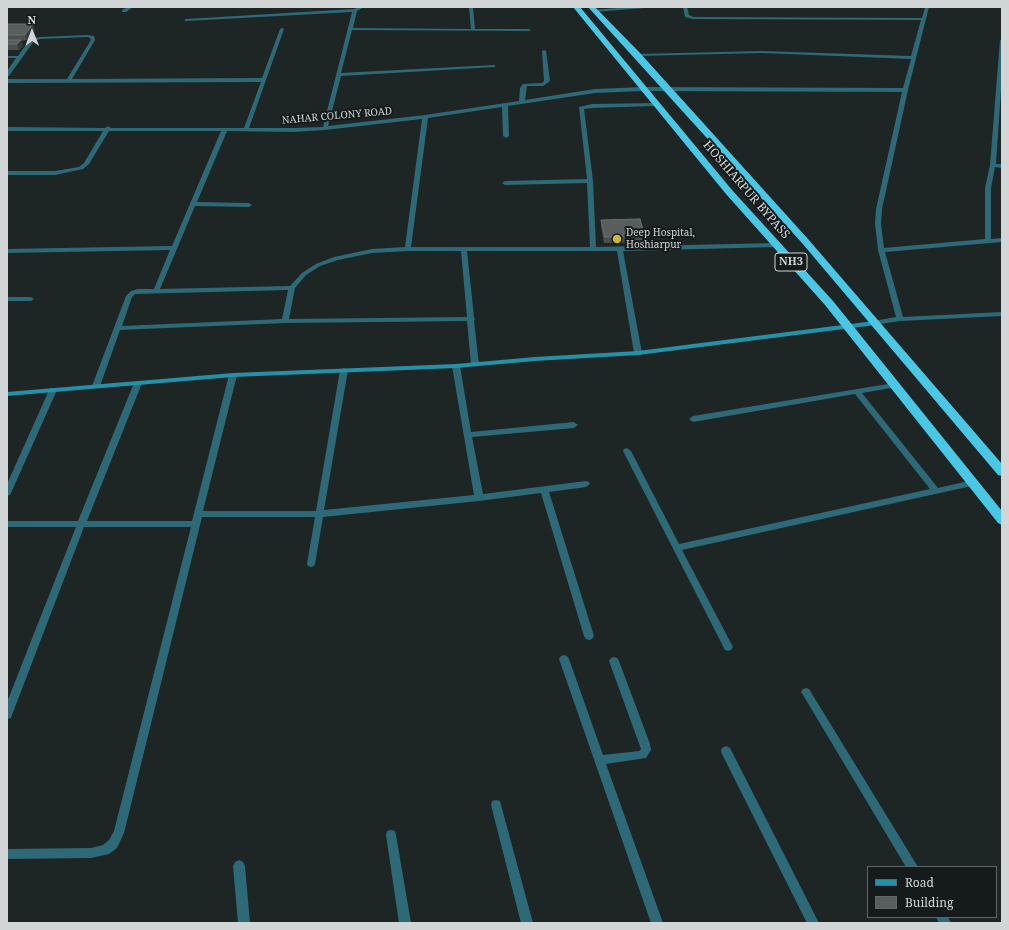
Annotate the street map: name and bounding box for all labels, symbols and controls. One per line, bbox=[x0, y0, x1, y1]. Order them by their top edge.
north arrow bbox=[12, 12, 52, 52]
text: N bbox=[27, 12, 36, 27]
street label: NAHAR COLONY ROAD bbox=[281, 105, 393, 127]
street label: HOSHIARPUR BYPASS bbox=[700, 138, 792, 242]
place label: Deep Hospital, Hoshiarpur bbox=[626, 227, 695, 250]
marker: Deep Hospital, Hoshiarpur bbox=[611, 233, 623, 245]
road number: NH3 bbox=[775, 253, 807, 271]
legend bbox=[867, 866, 997, 918]
text: Road bbox=[905, 874, 934, 891]
text: Building bbox=[905, 894, 953, 911]

